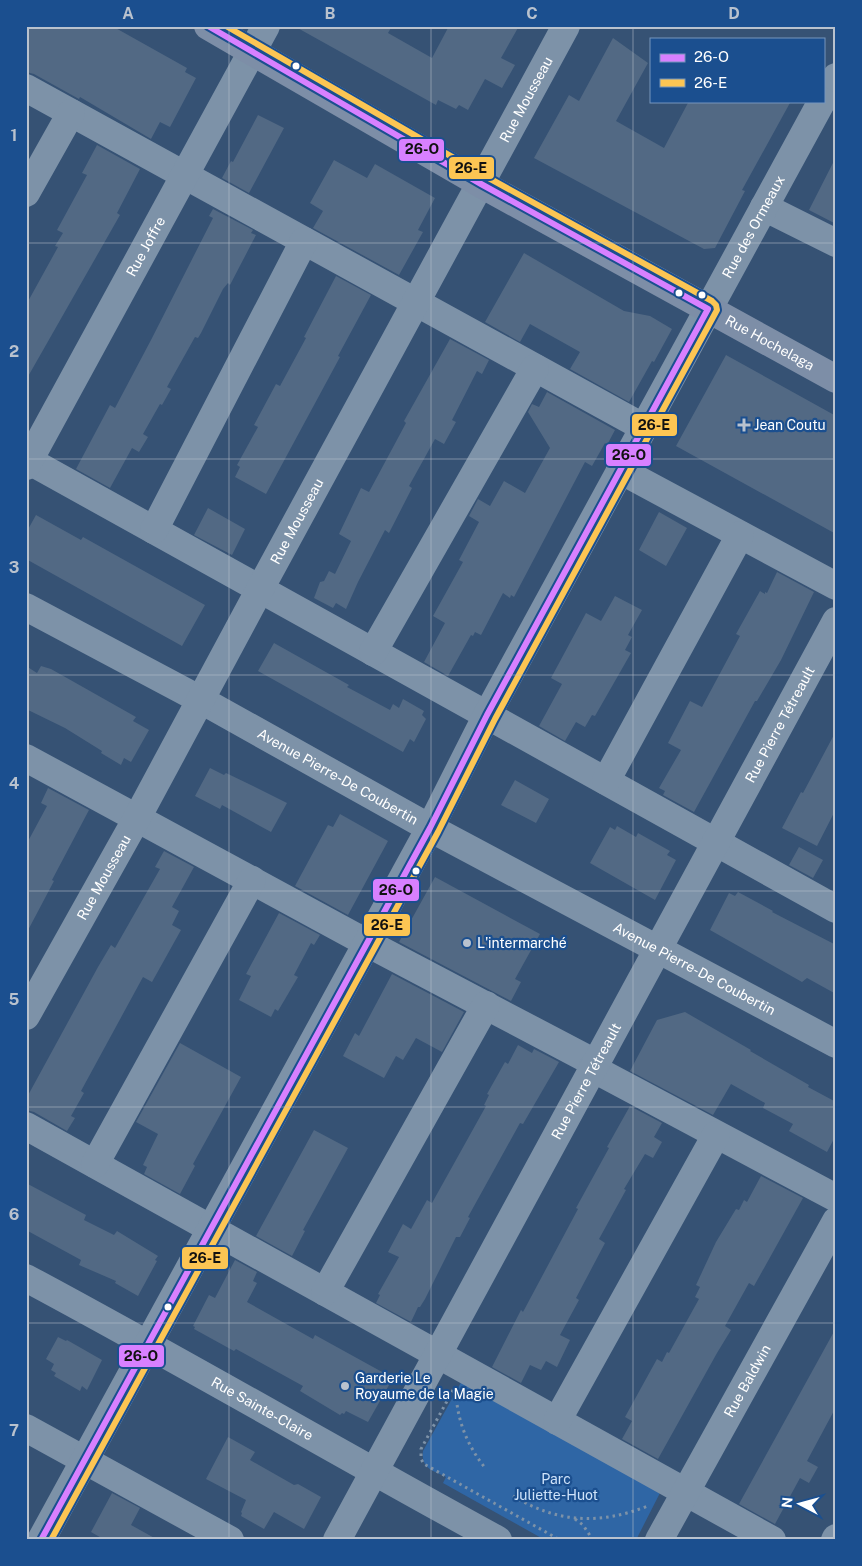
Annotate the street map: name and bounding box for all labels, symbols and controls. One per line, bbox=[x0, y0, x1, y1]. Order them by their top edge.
text: A bbox=[122, 4, 134, 23]
text: B bbox=[325, 4, 336, 23]
text: C bbox=[526, 4, 538, 23]
text: D bbox=[728, 4, 740, 23]
legend bbox=[650, 38, 824, 102]
text: 26-O bbox=[694, 48, 729, 65]
street label: Rue Mousseau bbox=[496, 54, 556, 145]
unlabelled marker bbox=[291, 61, 301, 71]
text: 26-E bbox=[694, 74, 727, 91]
text: 1 bbox=[11, 126, 17, 145]
line badge: 26-O bbox=[398, 138, 445, 162]
text: 26-O bbox=[405, 141, 439, 157]
line badge: 26-E bbox=[448, 156, 495, 180]
text: 26-E bbox=[455, 160, 487, 176]
street label: Rue des Ormeaux bbox=[719, 173, 788, 281]
street label: Rue Joffre bbox=[123, 214, 169, 279]
unlabelled marker bbox=[674, 288, 684, 298]
unlabelled marker bbox=[697, 290, 707, 300]
street label: Rue Hochelaga bbox=[723, 312, 817, 374]
text: 2 bbox=[9, 342, 19, 361]
line badge: 26-E bbox=[631, 413, 678, 437]
text: 26-E bbox=[638, 417, 670, 433]
place label: Jean Coutu bbox=[754, 417, 826, 433]
marker: Jean Coutu bbox=[738, 419, 750, 431]
line badge: 26-O bbox=[605, 443, 652, 467]
text: 26-O bbox=[612, 447, 646, 463]
street label: Rue Mousseau bbox=[267, 476, 327, 567]
text: 3 bbox=[9, 558, 19, 577]
street label: Rue Pierre Tétreault bbox=[742, 664, 818, 785]
street label: Avenue Pierre-De Coubertin bbox=[255, 725, 421, 828]
text: 4 bbox=[9, 774, 20, 793]
street label: Rue Mousseau bbox=[74, 832, 134, 923]
unlabelled marker bbox=[411, 866, 421, 876]
line badge: 26-O bbox=[372, 878, 420, 902]
text: 26-O bbox=[379, 882, 413, 898]
line badge: 26-E bbox=[363, 913, 411, 937]
text: 26-E bbox=[371, 917, 403, 933]
street label: Avenue Pierre-De Coubertin bbox=[611, 919, 778, 1018]
place label: L'intermarché bbox=[477, 935, 567, 951]
marker: L'intermarché bbox=[461, 937, 473, 949]
text: 5 bbox=[9, 990, 20, 1009]
street label: Rue Pierre Tétreault bbox=[548, 1020, 624, 1142]
text: 6 bbox=[9, 1205, 19, 1224]
line badge: 26-E bbox=[181, 1246, 229, 1270]
text: 26-E bbox=[189, 1250, 221, 1266]
unlabelled marker bbox=[163, 1302, 173, 1312]
street label: Rue Baldwin bbox=[721, 1342, 774, 1420]
line badge: 26-O bbox=[118, 1344, 165, 1368]
text: 26-O bbox=[124, 1348, 158, 1364]
place label: Garderie Le Royaume de la Magie bbox=[355, 1370, 494, 1402]
street label: Rue Sainte-Claire bbox=[209, 1374, 316, 1444]
marker: Garderie Le Royaume de la Magie bbox=[339, 1380, 351, 1392]
text: 7 bbox=[9, 1421, 19, 1440]
park label: Parc Juliette-Huot bbox=[514, 1471, 598, 1503]
north arrow bbox=[774, 1478, 824, 1528]
text: N bbox=[779, 1496, 796, 1509]

